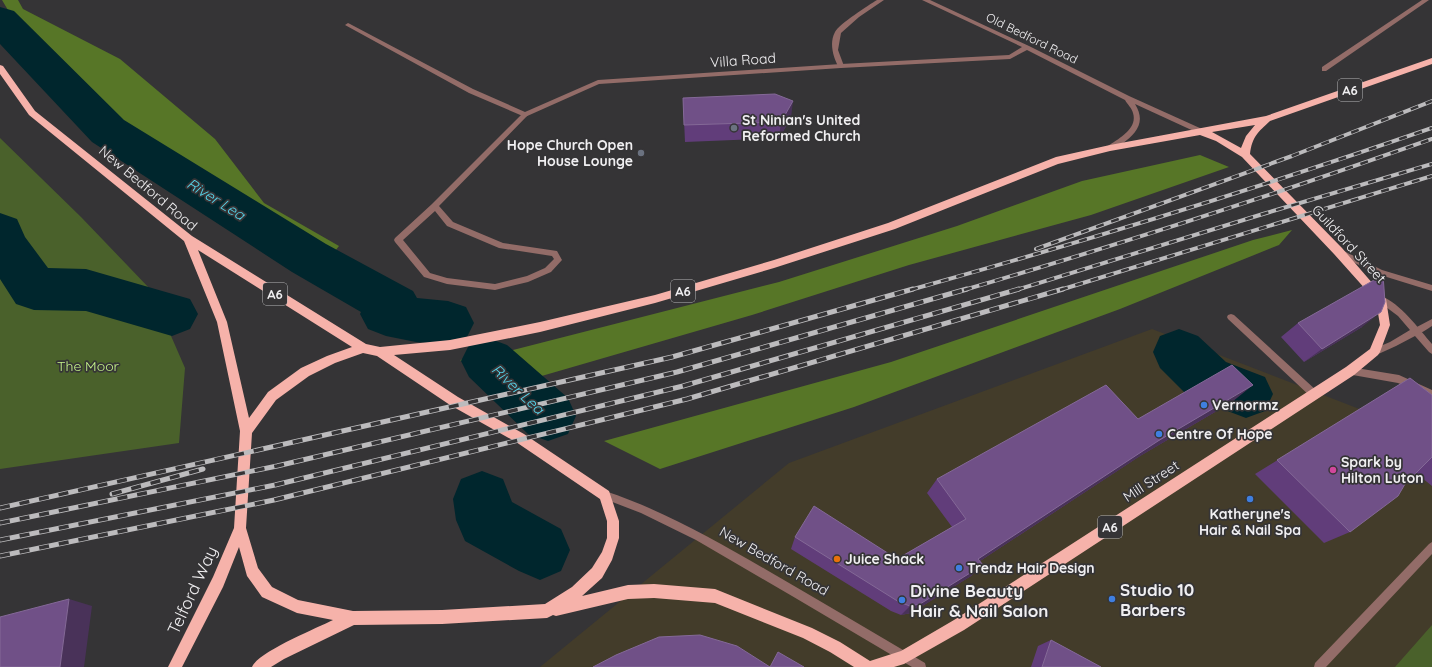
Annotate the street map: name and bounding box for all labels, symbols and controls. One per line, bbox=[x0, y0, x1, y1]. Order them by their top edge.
street label: Old Bedford Road bbox=[984, 9, 1080, 67]
street label: Villa Road bbox=[710, 49, 776, 71]
road number: A6 bbox=[1338, 79, 1362, 101]
place label: St Ninian's United Reformed Church bbox=[742, 111, 861, 145]
marker: St Ninian's United Reformed Church bbox=[729, 123, 739, 133]
place label: Hope Church Open House Lounge bbox=[507, 136, 633, 170]
street label: New Bedford Road bbox=[95, 142, 201, 234]
marker: Hope Church Open House Lounge bbox=[636, 148, 646, 158]
water label: River Lea bbox=[183, 174, 249, 225]
street label: Guildford Street bbox=[1308, 201, 1390, 287]
road number: A6 bbox=[671, 280, 695, 302]
road number: A6 bbox=[263, 283, 287, 305]
park label: The Moor bbox=[57, 357, 120, 375]
water label: River Lea bbox=[488, 360, 549, 419]
place label: Vernormz bbox=[1212, 396, 1279, 414]
marker: Vernormz bbox=[1199, 400, 1209, 410]
place label: Centre Of Hope bbox=[1167, 425, 1273, 443]
marker: Centre Of Hope bbox=[1154, 429, 1164, 439]
place label: Spark by Hilton Luton bbox=[1341, 453, 1424, 487]
street label: Mill Street bbox=[1120, 456, 1183, 506]
marker: Spark by Hilton Luton bbox=[1328, 465, 1338, 475]
marker: Katheryne's Hair & Nail Spa bbox=[1245, 494, 1255, 504]
place label: Katheryne's Hair & Nail Spa bbox=[1199, 505, 1301, 539]
road number: A6 bbox=[1098, 516, 1122, 538]
street label: New Bedford Road bbox=[716, 522, 832, 600]
street label: Telford Way bbox=[162, 543, 222, 637]
place label: Juice Shack bbox=[845, 550, 924, 568]
marker: Juice Shack bbox=[832, 554, 842, 564]
place label: Trendz Hair Design bbox=[967, 559, 1095, 577]
marker: Trendz Hair Design bbox=[954, 563, 964, 573]
place label: Studio 10 Barbers bbox=[1120, 579, 1194, 620]
place label: Divine Beauty Hair & Nail Salon bbox=[910, 580, 1048, 621]
marker: Studio 10 Barbers bbox=[1107, 594, 1117, 604]
marker: Divine Beauty Hair & Nail Salon bbox=[897, 595, 907, 605]

